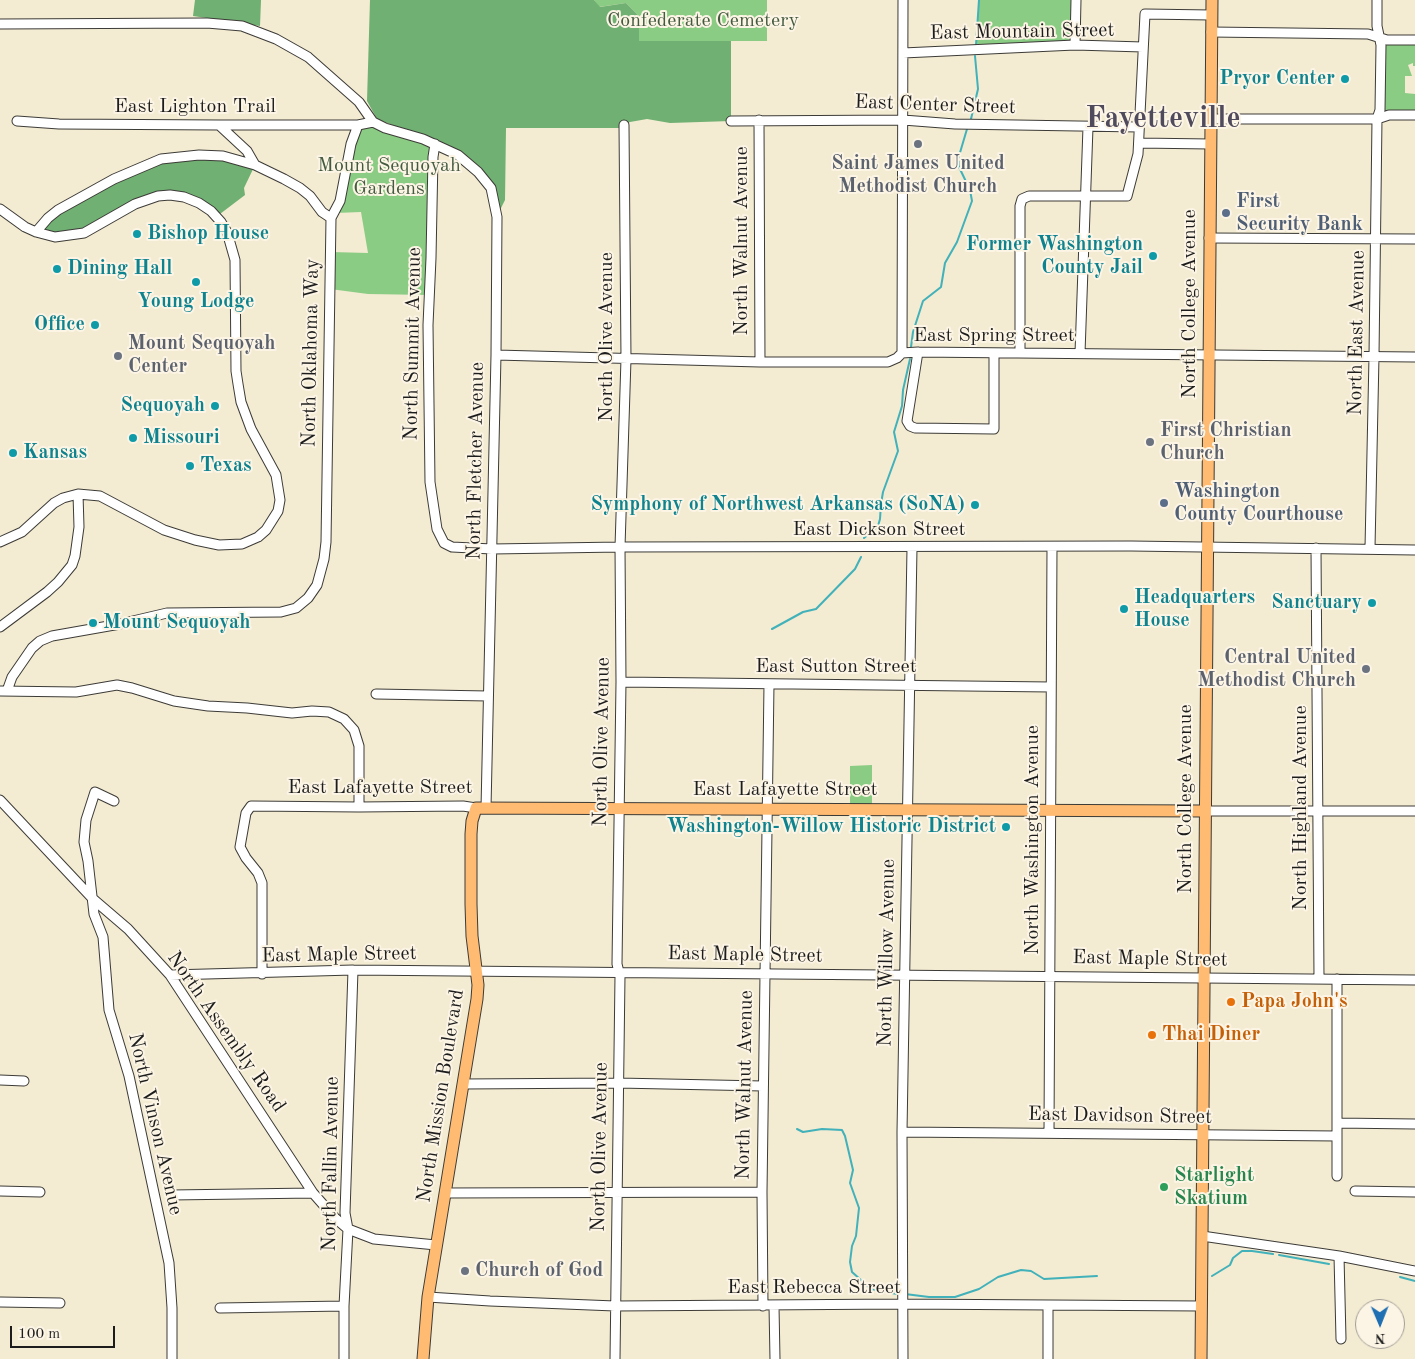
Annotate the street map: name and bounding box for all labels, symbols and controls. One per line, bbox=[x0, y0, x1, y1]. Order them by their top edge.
park label: Confederate Cemetery bbox=[607, 9, 799, 33]
street label: East Mountain Street bbox=[929, 18, 1115, 46]
place label: Pryor Center bbox=[1219, 67, 1335, 91]
marker: Pryor Center bbox=[1339, 73, 1351, 85]
street label: East Center Street bbox=[854, 90, 1016, 120]
street label: East Lighton Trail bbox=[114, 95, 276, 119]
district label: Fayetteville bbox=[1085, 101, 1241, 137]
marker: Saint James United Methodist Church bbox=[912, 138, 924, 150]
street label: North Walnut Avenue bbox=[730, 146, 754, 336]
place label: Saint James United Methodist Church bbox=[831, 152, 1005, 199]
park label: Mount Sequoyah Gardens bbox=[317, 154, 461, 201]
place label: First Security Bank bbox=[1236, 190, 1363, 237]
marker: First Security Bank bbox=[1220, 207, 1232, 219]
street label: North College Avenue bbox=[1178, 209, 1202, 399]
place label: Bishop House bbox=[147, 222, 269, 246]
marker: Bishop House bbox=[131, 228, 143, 240]
place label: Former Washington County Jail bbox=[966, 233, 1143, 280]
street label: North Summit Avenue bbox=[399, 247, 427, 441]
marker: Former Washington County Jail bbox=[1147, 250, 1159, 262]
street label: North East Avenue bbox=[1344, 250, 1370, 416]
street label: North Olive Avenue bbox=[595, 252, 619, 422]
place label: Dining Hall bbox=[67, 257, 172, 281]
street label: North Oklahoma Way bbox=[297, 258, 325, 448]
marker: Dining Hall bbox=[51, 263, 63, 275]
marker: Young Lodge bbox=[190, 276, 202, 288]
place label: Young Lodge bbox=[138, 290, 254, 314]
place label: Office bbox=[34, 313, 85, 337]
marker: Office bbox=[89, 319, 101, 331]
street label: East Spring Street bbox=[913, 324, 1075, 348]
place label: Mount Sequoyah Center bbox=[128, 332, 275, 379]
marker: Mount Sequoyah Center bbox=[112, 350, 124, 362]
street label: North Fletcher Avenue bbox=[462, 362, 490, 560]
place label: Sequoyah bbox=[121, 394, 205, 418]
marker: Sequoyah bbox=[209, 400, 221, 412]
place label: First Christian Church bbox=[1160, 419, 1292, 466]
place label: Missouri bbox=[143, 426, 220, 450]
marker: Missouri bbox=[127, 432, 139, 444]
marker: First Christian Church bbox=[1144, 436, 1156, 448]
place label: Kansas bbox=[23, 441, 87, 465]
marker: Kansas bbox=[7, 447, 19, 459]
place label: Texas bbox=[200, 454, 252, 478]
marker: Texas bbox=[184, 460, 196, 472]
place label: Washington County Courthouse bbox=[1174, 480, 1343, 527]
place label: Symphony of Northwest Arkansas (SoNA) bbox=[590, 493, 965, 517]
marker: Washington County Courthouse bbox=[1158, 497, 1170, 509]
marker: Symphony of Northwest Arkansas (SoNA) bbox=[969, 499, 981, 511]
street label: East Dickson Street bbox=[792, 518, 966, 542]
place label: Headquarters House bbox=[1134, 586, 1255, 633]
place label: Sanctuary bbox=[1271, 591, 1362, 615]
marker: Sanctuary bbox=[1366, 597, 1378, 609]
marker: Headquarters House bbox=[1118, 603, 1130, 615]
place label: Mount Sequoyah bbox=[103, 611, 250, 635]
marker: Mount Sequoyah bbox=[87, 617, 99, 629]
place label: Central United Methodist Church bbox=[1197, 646, 1356, 693]
street label: East Sutton Street bbox=[755, 655, 917, 679]
street label: North Olive Avenue bbox=[589, 657, 615, 827]
marker: Central United Methodist Church bbox=[1360, 663, 1372, 675]
street label: North College Avenue bbox=[1174, 704, 1198, 894]
street label: North Highland Avenue bbox=[1289, 705, 1313, 911]
street label: North Washington Avenue bbox=[1021, 725, 1045, 955]
street label: East Lafayette Street bbox=[287, 776, 473, 800]
street label: East Lafayette Street bbox=[692, 778, 878, 802]
place label: Washington-Willow Historic District bbox=[666, 815, 996, 839]
marker: Washington-Willow Historic District bbox=[1000, 821, 1012, 833]
street label: North Willow Avenue bbox=[873, 859, 901, 1047]
street label: East Maple Street bbox=[261, 942, 417, 968]
street label: East Maple Street bbox=[667, 942, 823, 968]
street label: East Maple Street bbox=[1072, 946, 1228, 972]
street label: North Assembly Road bbox=[161, 947, 291, 1117]
street label: North Mission Boulevard bbox=[412, 988, 470, 1204]
street label: North Walnut Avenue bbox=[731, 990, 759, 1180]
place label: Papa John's bbox=[1241, 990, 1348, 1014]
marker: Papa John's bbox=[1225, 996, 1237, 1008]
place label: Thai Diner bbox=[1162, 1023, 1260, 1047]
marker: Thai Diner bbox=[1146, 1029, 1158, 1041]
street label: North Vinson Avenue bbox=[122, 1031, 188, 1217]
street label: North Olive Avenue bbox=[587, 1062, 613, 1232]
street label: North Fallin Avenue bbox=[317, 1076, 345, 1252]
street label: East Davidson Street bbox=[1028, 1102, 1212, 1130]
place label: Starlight Skatium bbox=[1174, 1164, 1254, 1211]
marker: Starlight Skatium bbox=[1158, 1181, 1170, 1193]
place label: Church of God bbox=[475, 1259, 603, 1283]
marker: Church of God bbox=[459, 1265, 471, 1277]
street label: East Rebecca Street bbox=[727, 1276, 901, 1300]
north arrow bbox=[1355, 1299, 1405, 1349]
scale bar bbox=[12, 1316, 118, 1348]
text: 100 m bbox=[18, 1327, 60, 1342]
text: N bbox=[1375, 1331, 1386, 1345]

